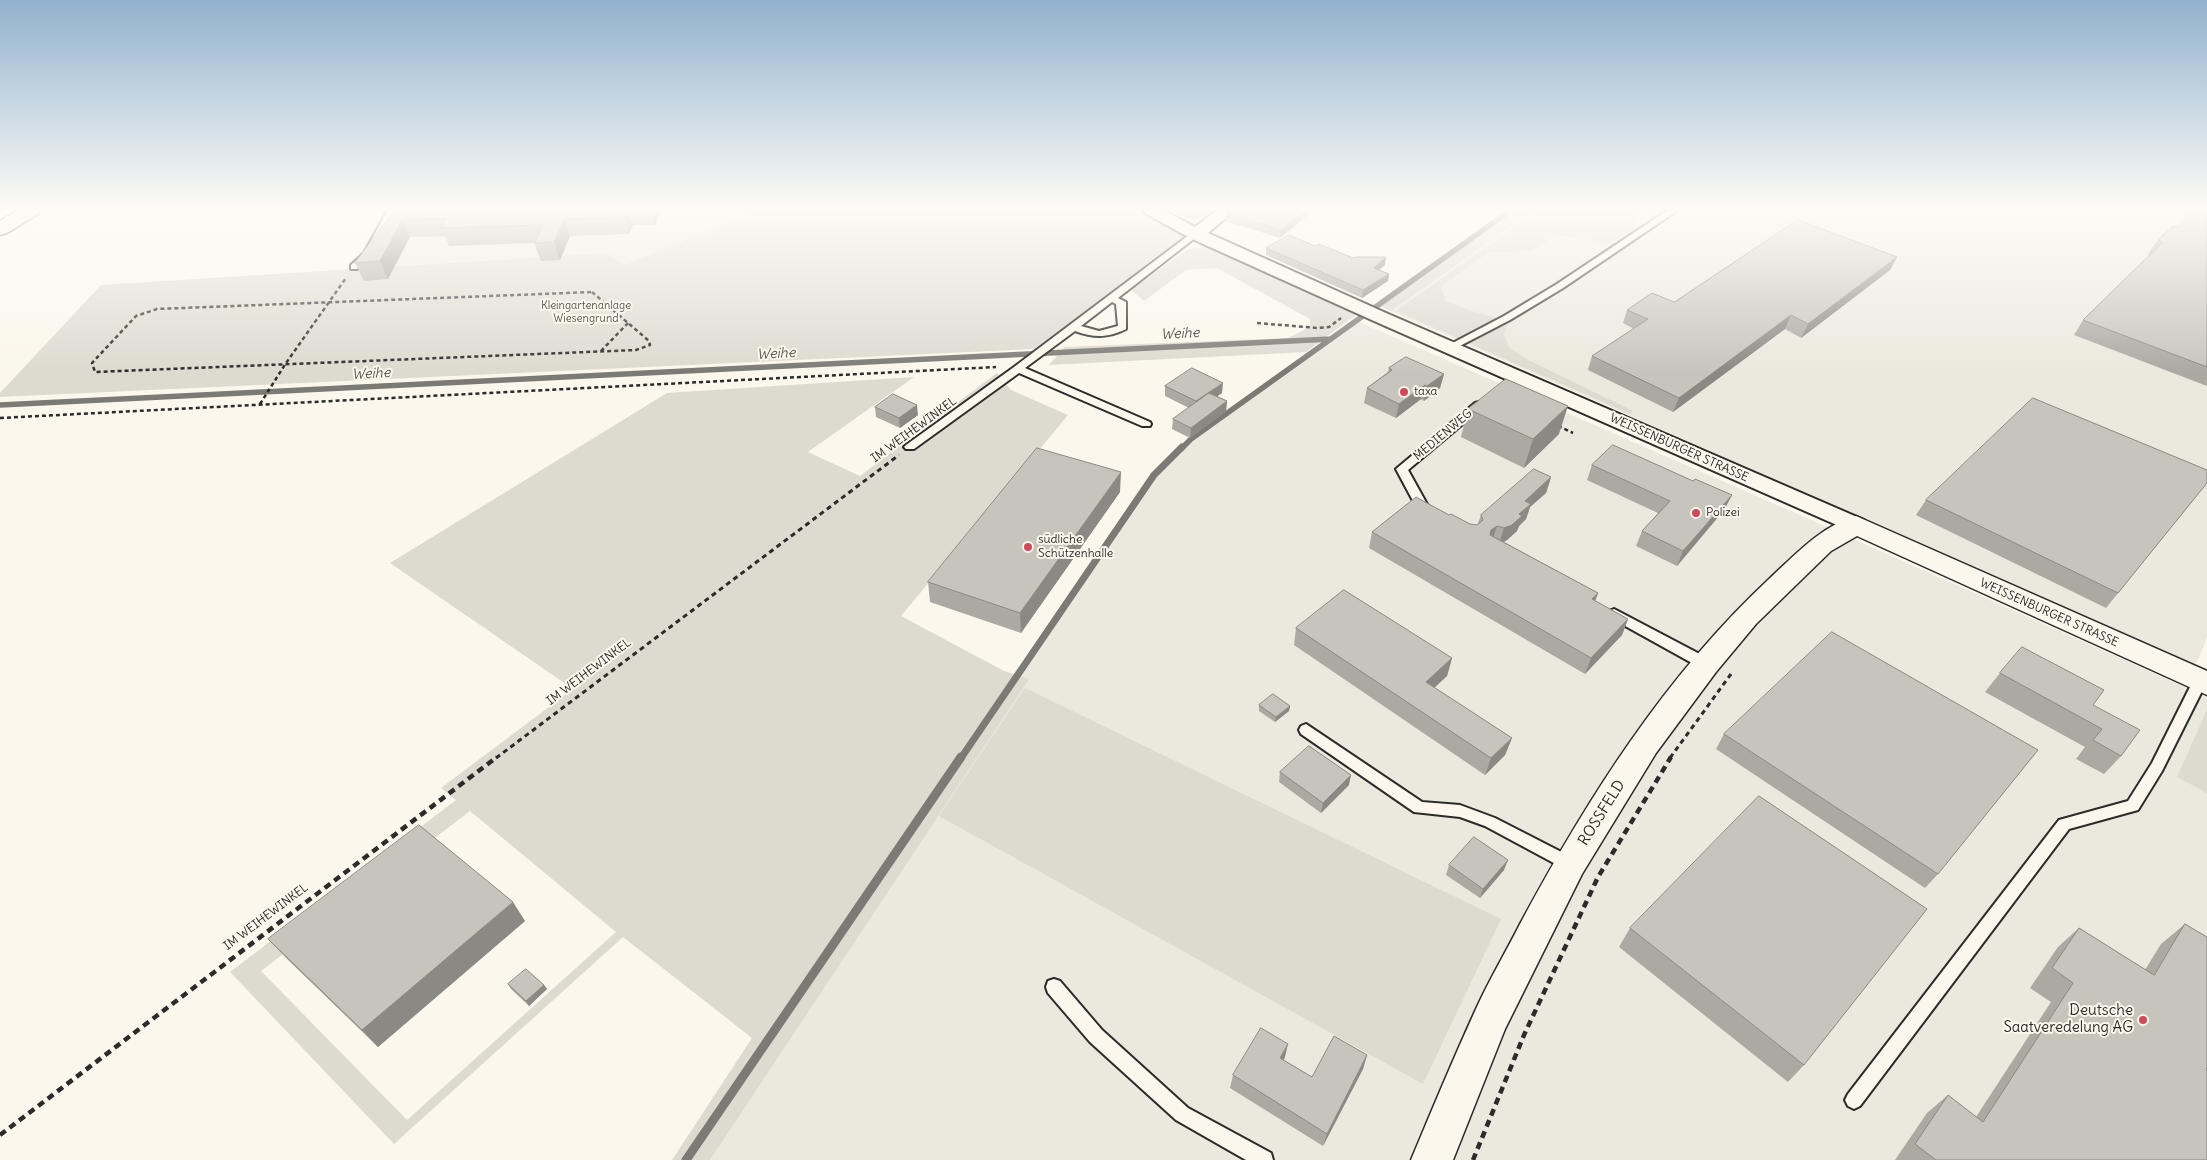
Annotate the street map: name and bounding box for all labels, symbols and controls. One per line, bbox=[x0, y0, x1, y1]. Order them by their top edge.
park label: Kleingartenanlage Wiesengrund bbox=[541, 299, 631, 325]
water label: Weihe bbox=[1160, 325, 1200, 343]
water label: Weihe bbox=[756, 345, 796, 363]
water label: Weihe bbox=[351, 365, 391, 383]
place label: taxa bbox=[1414, 385, 1437, 399]
marker: taxa bbox=[1398, 386, 1410, 398]
street label: IM WEIHEWINKEL bbox=[868, 394, 960, 466]
street label: MEDIENWEG bbox=[1411, 406, 1475, 464]
street label: WEISSENBURGER STRASSE bbox=[1607, 411, 1751, 485]
place label: Polizei bbox=[1706, 506, 1740, 520]
marker: Polizei bbox=[1690, 507, 1702, 519]
place label: südliche Schützenhalle bbox=[1038, 533, 1113, 561]
marker: südliche Schützenhalle bbox=[1022, 541, 1034, 553]
street label: WEISSENBURGER STRASSE bbox=[1977, 576, 2121, 650]
street label: IM WEIHEWINKEL bbox=[544, 636, 634, 708]
street label: ROSSFELD bbox=[1575, 777, 1629, 849]
street label: IM WEIHEWINKEL bbox=[221, 881, 311, 953]
place label: Deutsche Saatveredelung AG bbox=[2003, 1002, 2133, 1037]
marker: Deutsche Saatveredelung AG bbox=[2137, 1014, 2149, 1026]

